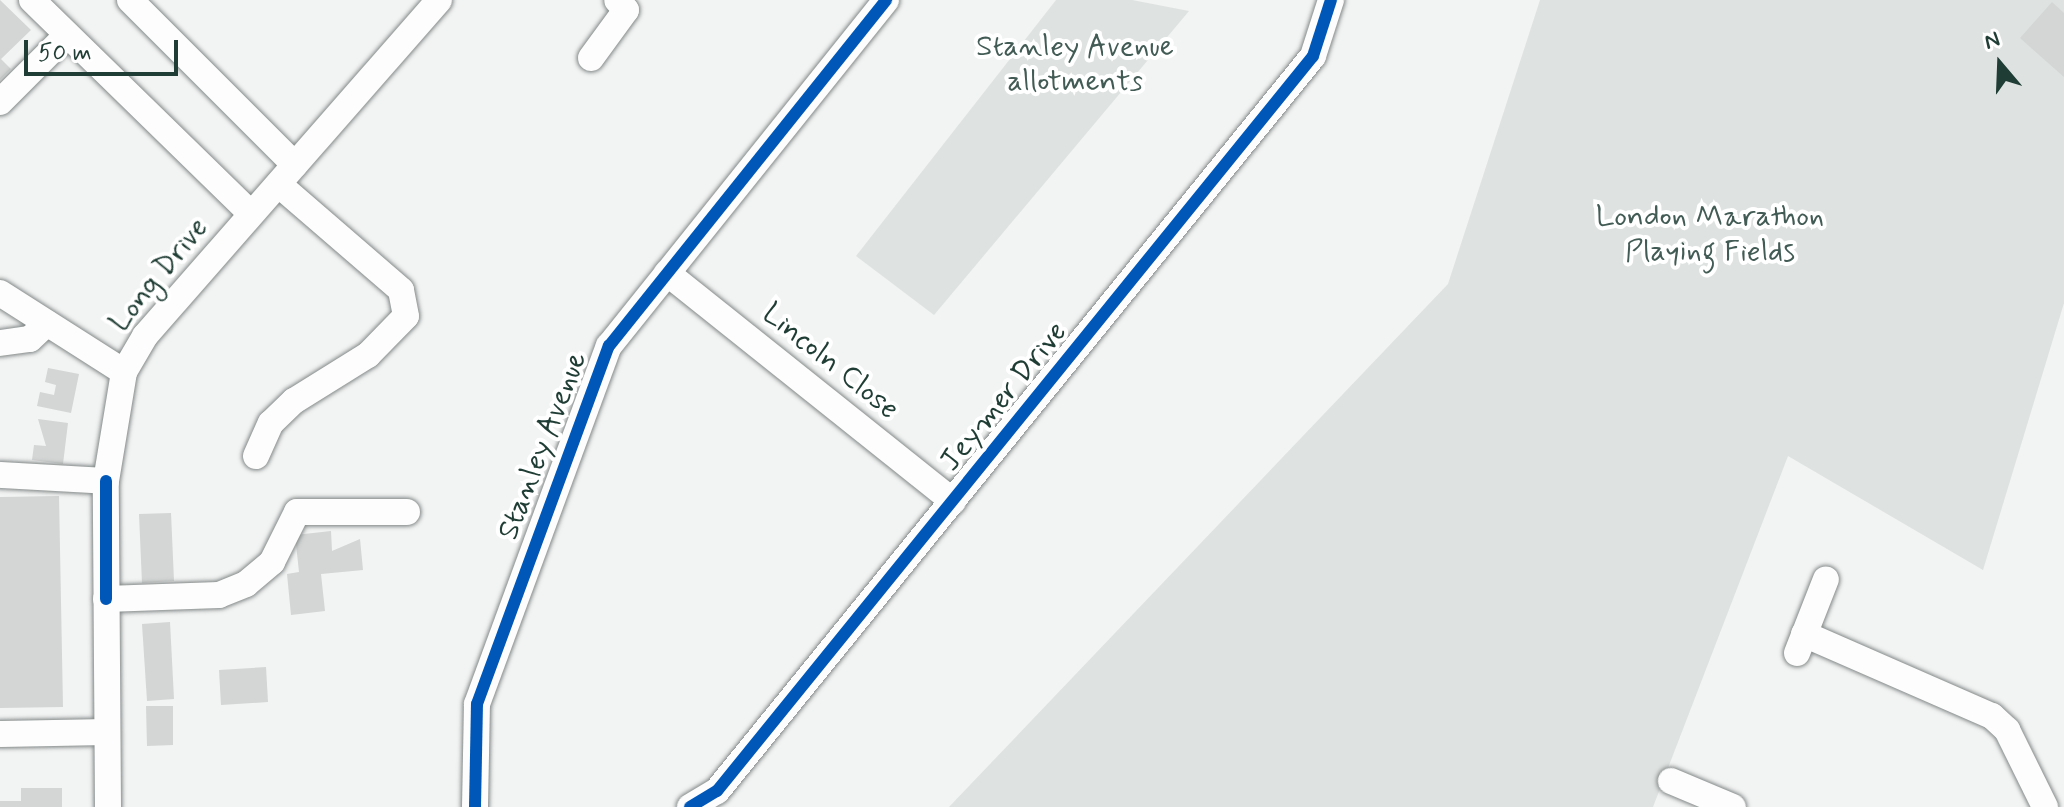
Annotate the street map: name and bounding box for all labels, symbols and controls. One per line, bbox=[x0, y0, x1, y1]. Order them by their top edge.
scale bar bbox=[28, 24, 182, 74]
north arrow bbox=[1960, 24, 2040, 104]
text: N bbox=[1981, 26, 2004, 57]
park label: Stanley Avenue allotments bbox=[972, 29, 1178, 100]
text: 50 m bbox=[38, 38, 92, 69]
park label: London Marathon Playing Fields bbox=[1600, 199, 1820, 270]
street label: Long Drive bbox=[102, 211, 216, 339]
street label: Lincoln Close bbox=[754, 296, 906, 428]
street label: Jeymer Drive bbox=[933, 316, 1075, 478]
street label: Stanley Avenue bbox=[489, 344, 597, 548]

